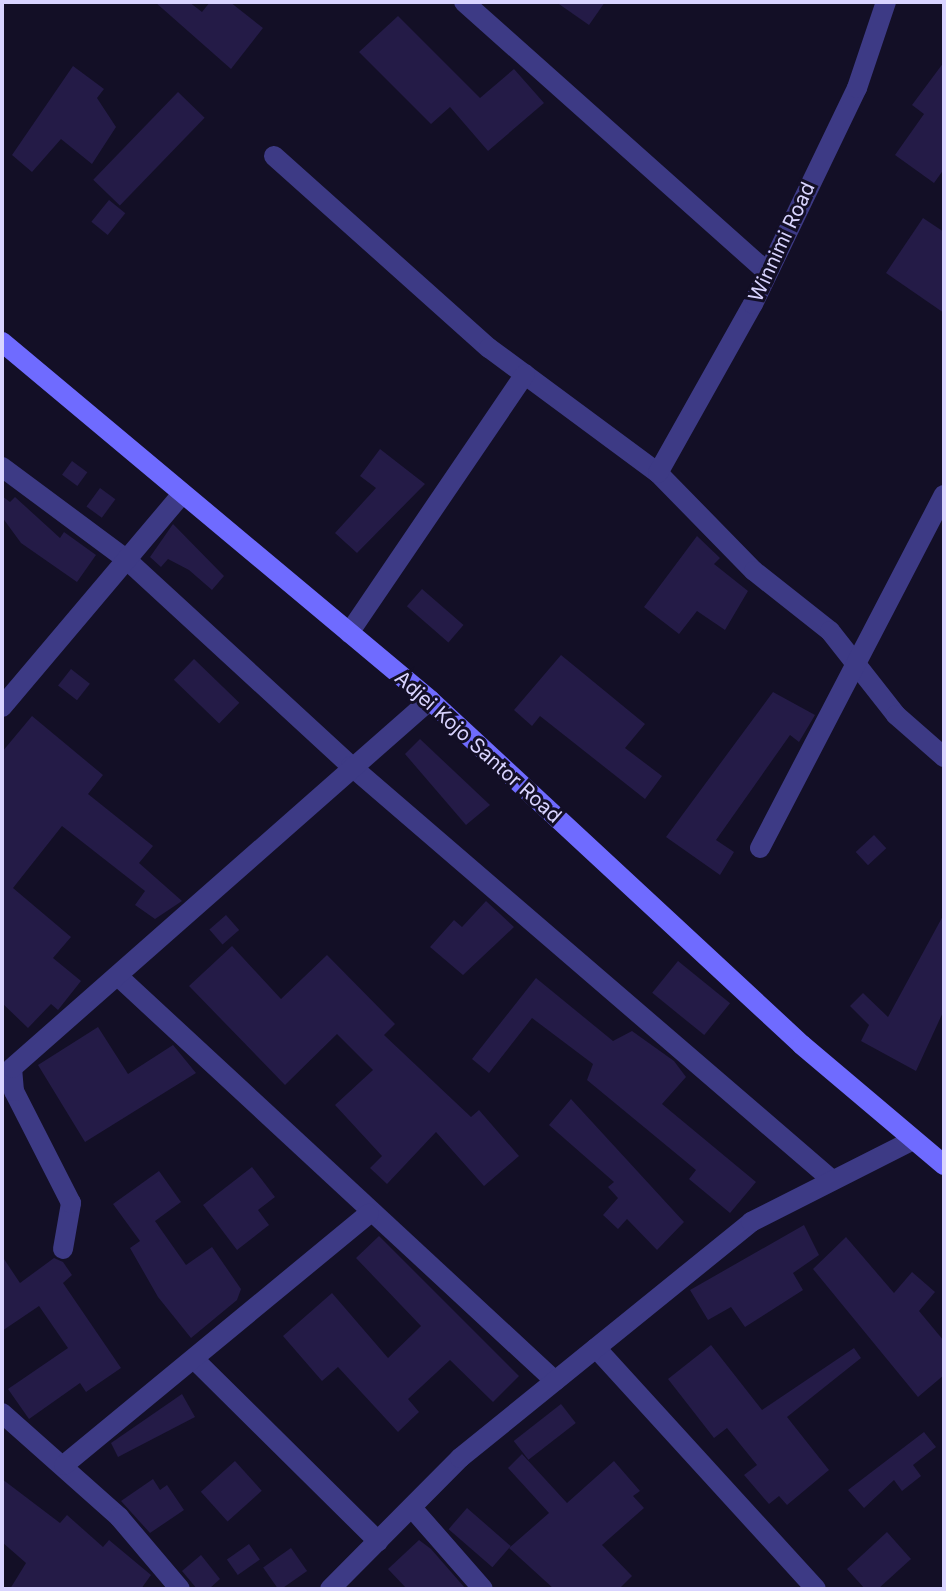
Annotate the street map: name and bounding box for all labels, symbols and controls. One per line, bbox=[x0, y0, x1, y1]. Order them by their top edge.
street label: Winnimi Road bbox=[744, 178, 820, 306]
street label: Adjei Kojo Santor Road bbox=[390, 666, 566, 828]

